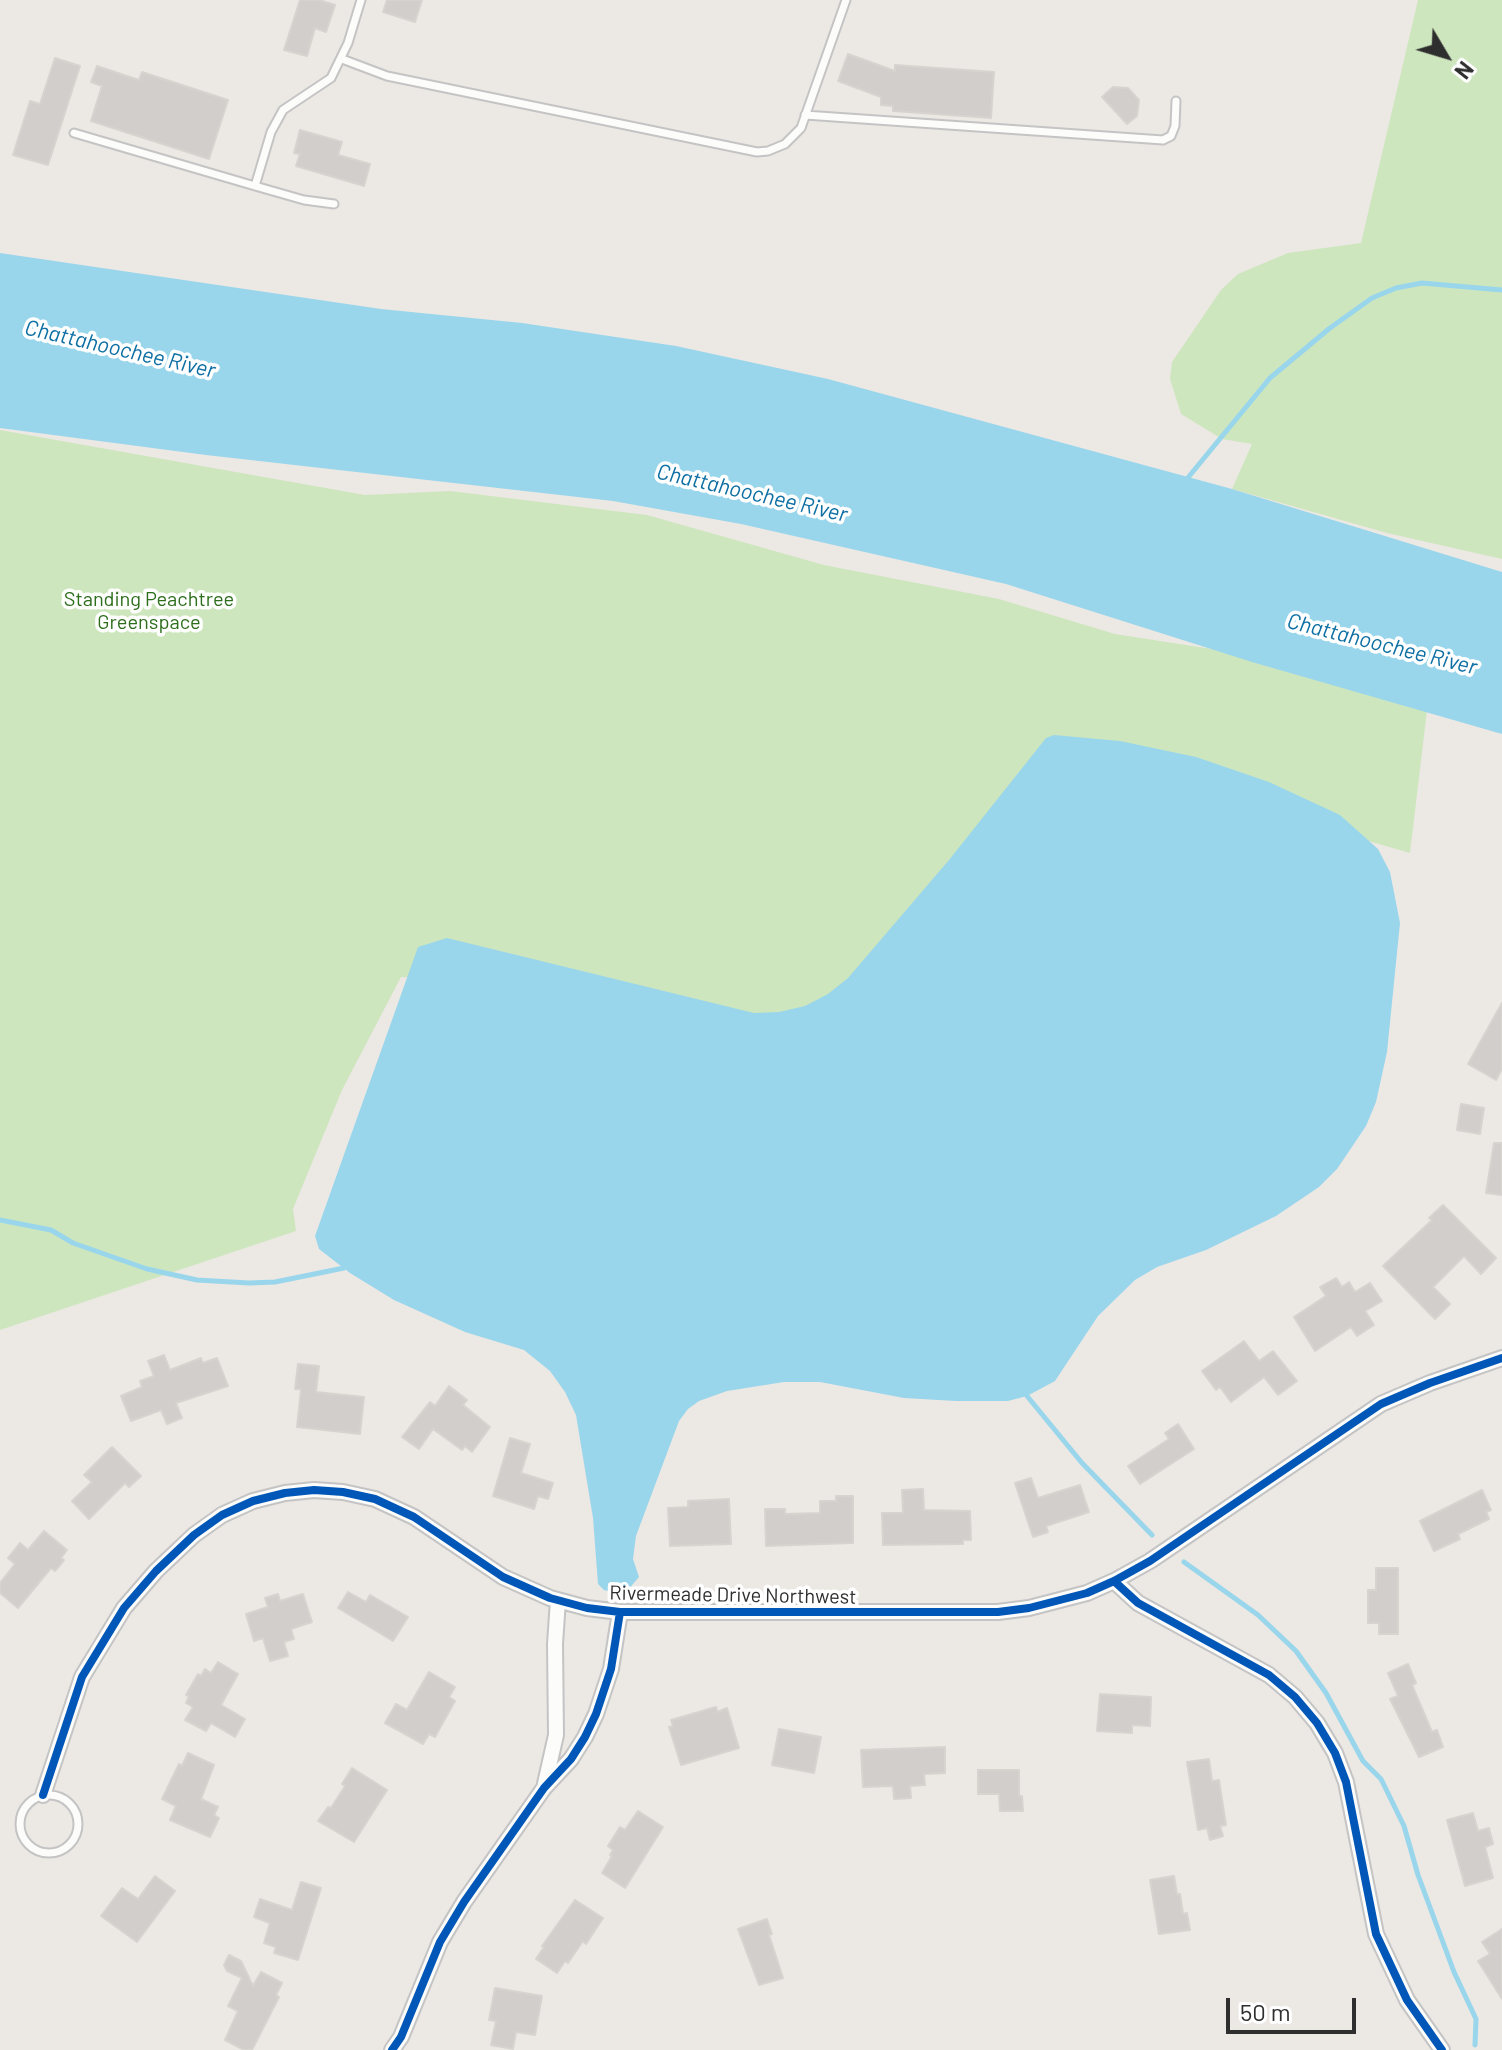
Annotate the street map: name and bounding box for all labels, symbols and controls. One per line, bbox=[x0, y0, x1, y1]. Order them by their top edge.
north arrow bbox=[1406, 16, 1486, 96]
text: N bbox=[1450, 57, 1480, 85]
water label: Chattahoochee River bbox=[22, 314, 218, 384]
water label: Chattahoochee River bbox=[654, 458, 850, 528]
park label: Standing Peachtree Greenspace bbox=[64, 587, 234, 634]
water label: Chattahoochee River bbox=[1284, 608, 1480, 680]
street label: Rivermeade Drive Northwest bbox=[609, 1581, 857, 1609]
scale bar bbox=[1230, 1982, 1360, 2032]
text: 50 m bbox=[1240, 1997, 1291, 2026]

